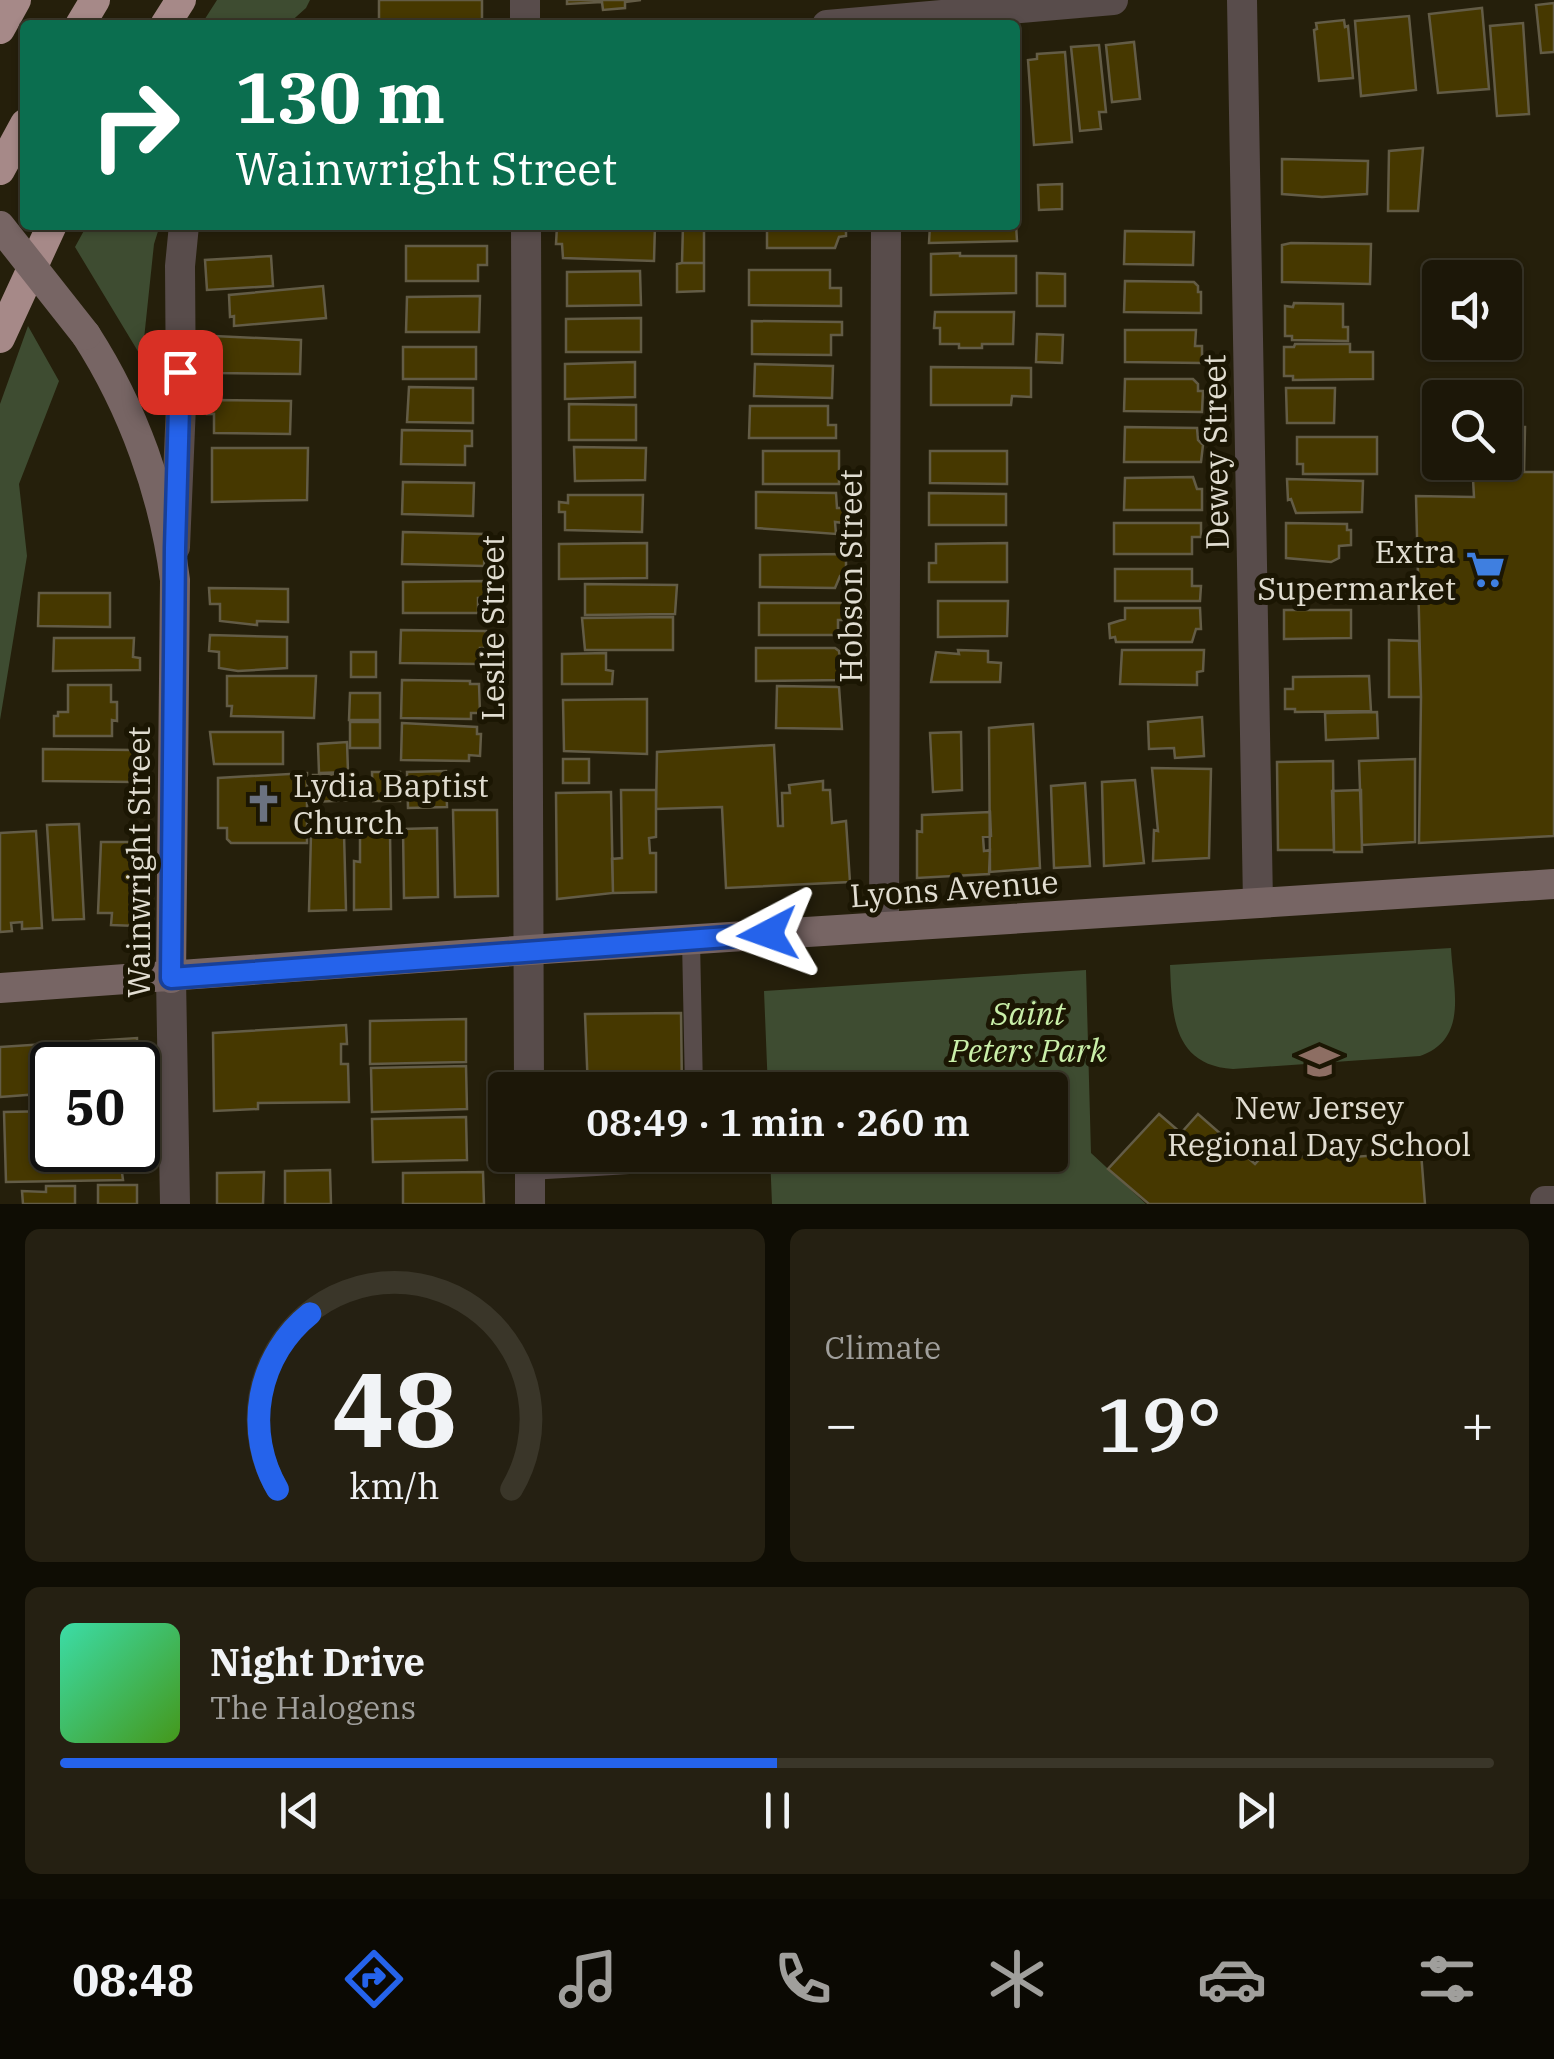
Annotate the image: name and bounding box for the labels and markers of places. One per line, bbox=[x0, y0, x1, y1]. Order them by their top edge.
pin bbox=[138, 330, 223, 415]
place label: Extra Supermarket bbox=[1257, 530, 1456, 609]
supermarket icon: Extra Supermarket bbox=[1465, 548, 1507, 590]
place label: Lydia Baptist Church bbox=[293, 764, 489, 843]
church icon: Lydia Baptist Church bbox=[242, 782, 284, 824]
school or university icon: New Jersey Regional Day School bbox=[1298, 1041, 1340, 1083]
place label: New Jersey Regional Day School bbox=[1167, 1086, 1471, 1165]

